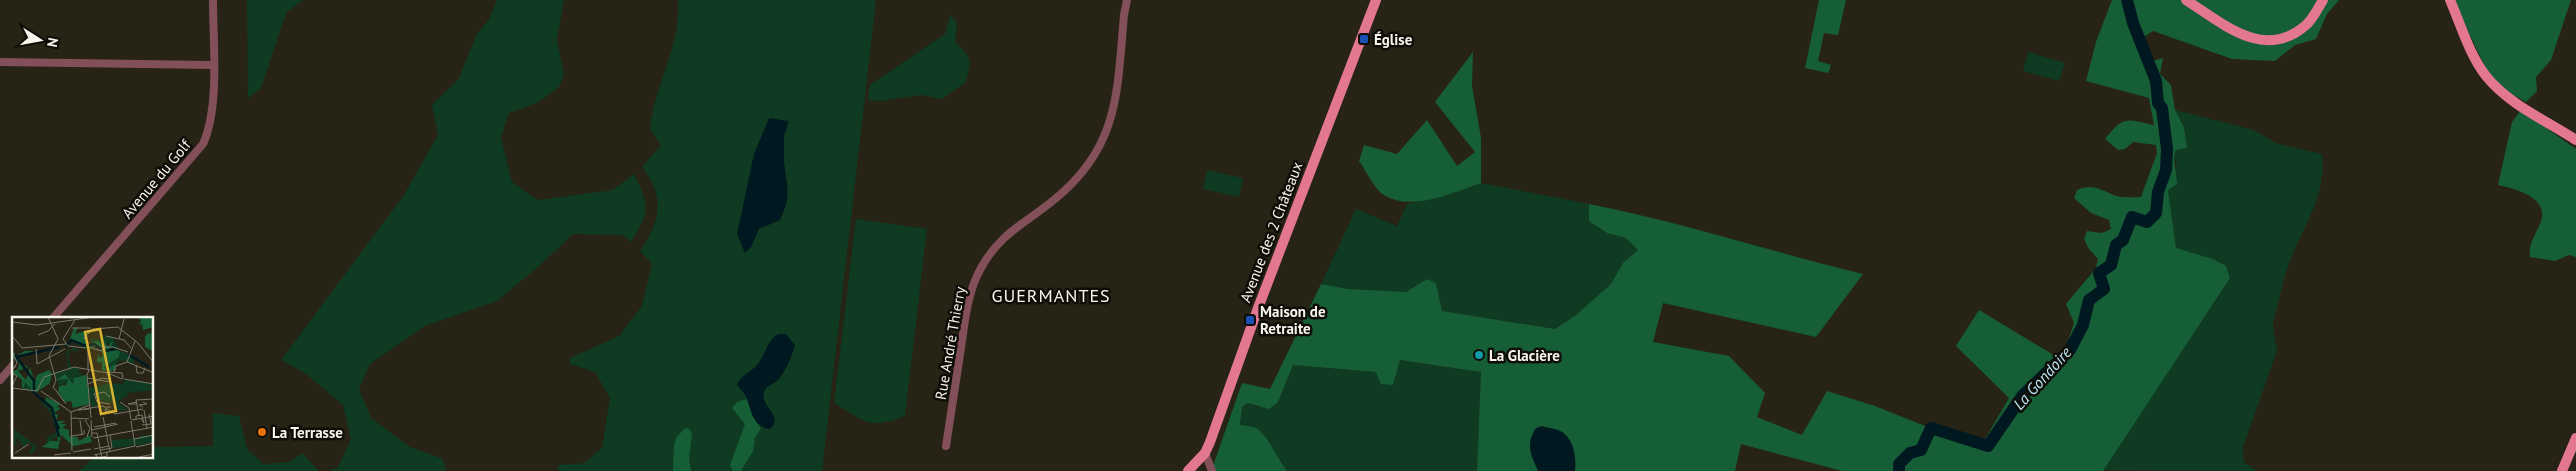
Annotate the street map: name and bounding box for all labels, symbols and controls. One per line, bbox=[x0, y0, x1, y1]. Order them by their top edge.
north arrow bbox=[15, 15, 65, 65]
place label: Église bbox=[1374, 30, 1413, 49]
marker: Église bbox=[1358, 33, 1370, 45]
text: N bbox=[43, 36, 62, 49]
street label: Avenue du Golf bbox=[117, 135, 195, 222]
street label: Avenue des 2 Châteaux bbox=[1235, 159, 1307, 305]
district label: GUERMANTES bbox=[991, 284, 1111, 307]
street label: Rue André Thierry bbox=[931, 285, 969, 401]
place label: Maison de Retraite bbox=[1260, 302, 1326, 338]
marker: Maison de Retraite bbox=[1244, 314, 1256, 326]
inset map bbox=[12, 317, 154, 458]
water label: La Gondoire bbox=[2009, 342, 2076, 414]
place label: La Glacière bbox=[1489, 346, 1560, 365]
marker: La Glacière bbox=[1473, 349, 1485, 361]
place label: La Terrasse bbox=[272, 423, 343, 442]
marker: La Terrasse bbox=[256, 426, 268, 438]

